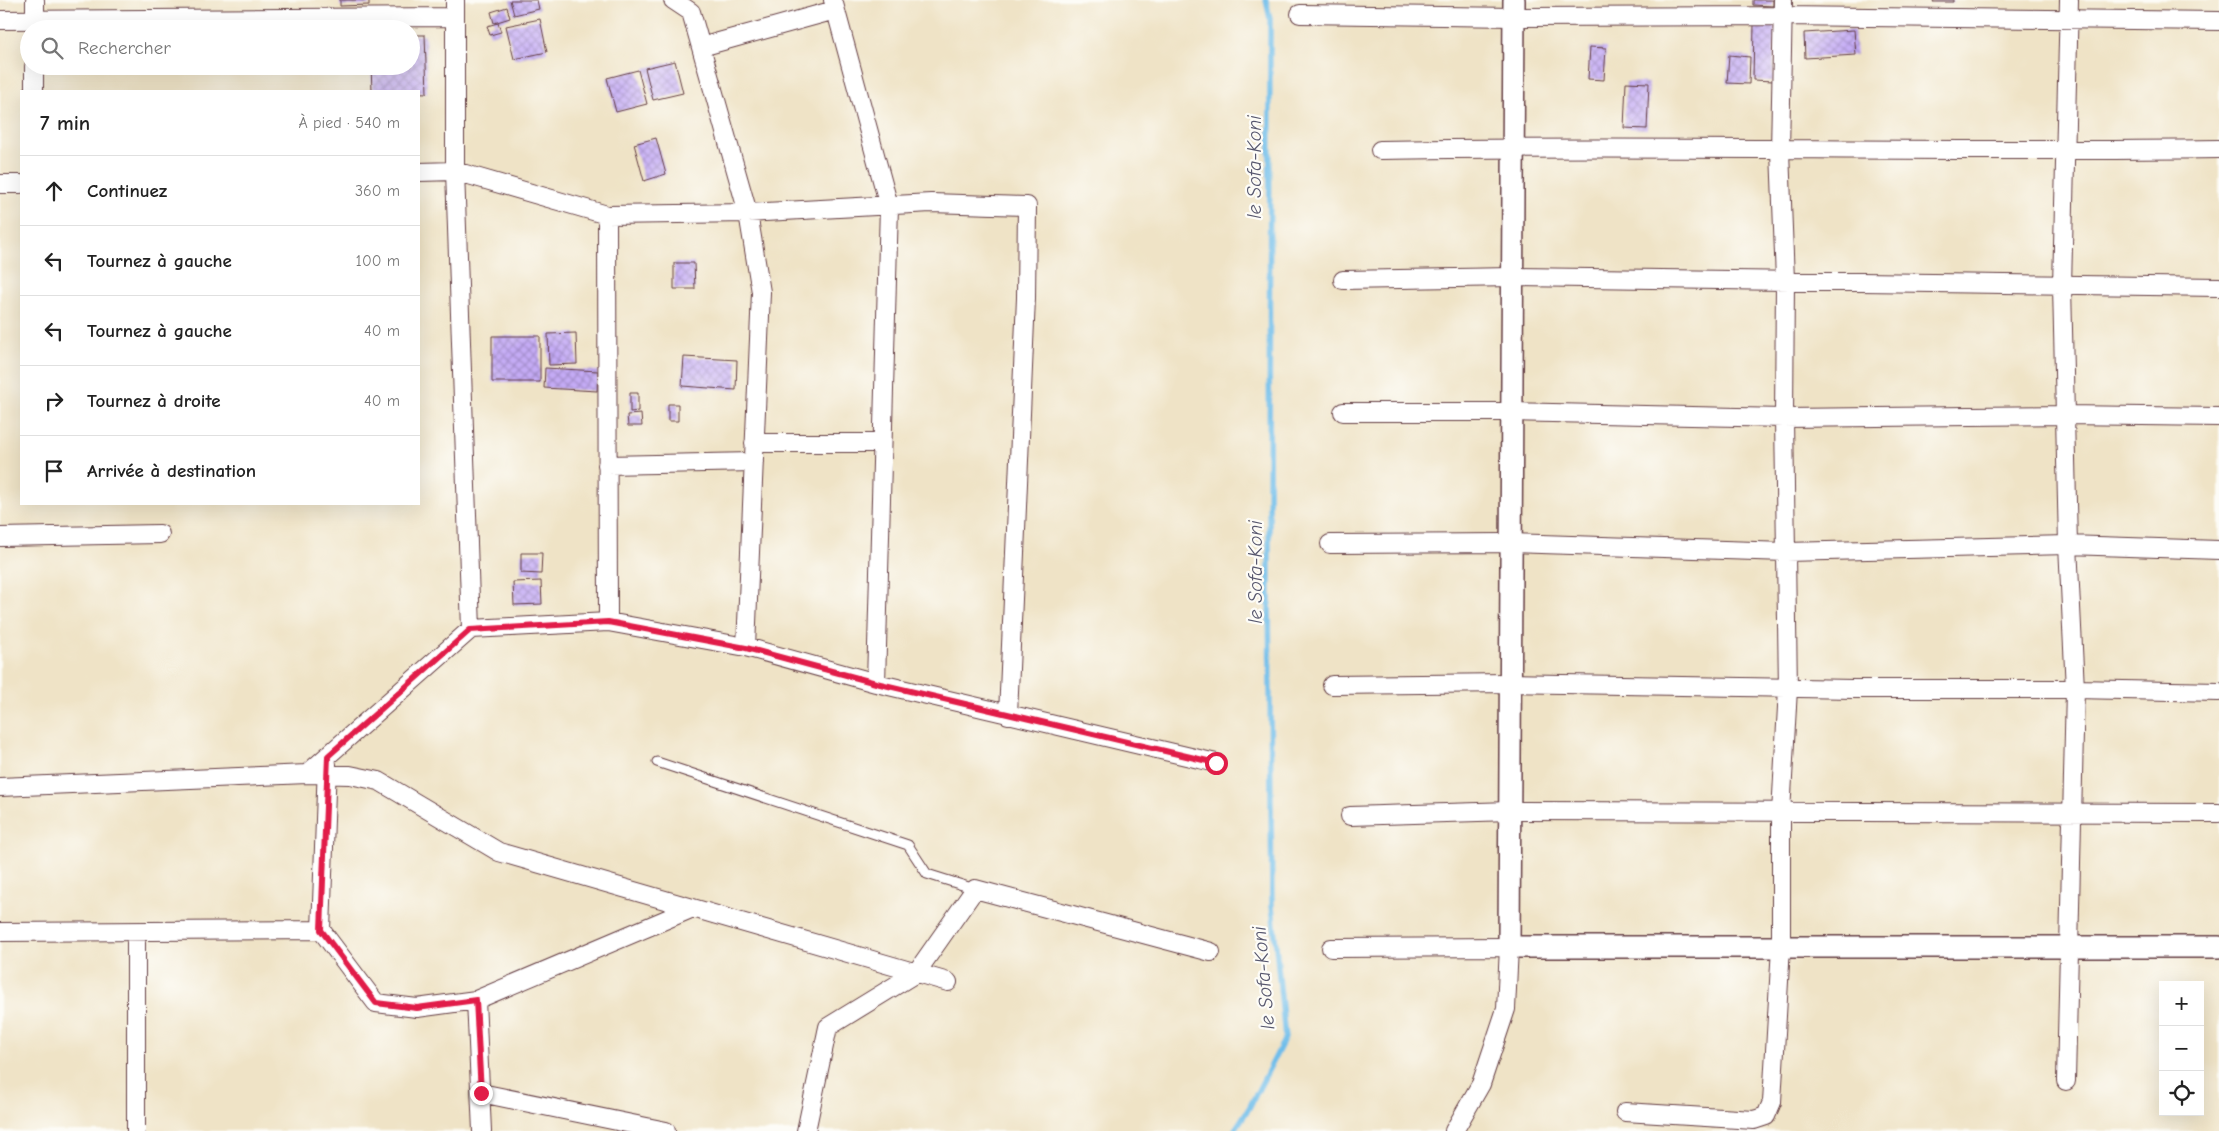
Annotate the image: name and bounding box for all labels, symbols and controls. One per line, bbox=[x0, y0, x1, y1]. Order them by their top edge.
search box bbox=[20, 20, 420, 75]
icon: search bbox=[38, 34, 66, 62]
text: Rechercher bbox=[78, 37, 171, 59]
text: 7 min bbox=[40, 111, 90, 135]
text: À pied · 540 m bbox=[298, 114, 400, 132]
water label: le Sofa-Koni bbox=[1243, 115, 1266, 219]
icon: ahead bbox=[40, 177, 68, 205]
text: Continuez bbox=[87, 180, 167, 202]
text: 360 m bbox=[355, 182, 400, 200]
icon: left bbox=[40, 247, 68, 275]
text: Tournez à gauche bbox=[87, 250, 232, 272]
text: 100 m bbox=[356, 252, 400, 270]
icon: left bbox=[40, 317, 68, 345]
text: Tournez à gauche bbox=[87, 320, 232, 342]
text: 40 m bbox=[364, 322, 400, 340]
icon: right bbox=[40, 387, 68, 415]
text: Tournez à droite bbox=[87, 390, 221, 412]
text: 40 m bbox=[364, 392, 400, 410]
icon: arrive bbox=[40, 457, 68, 485]
text: Arrivée à destination bbox=[87, 460, 256, 482]
water label: le Sofa-Koni bbox=[1244, 520, 1267, 624]
route start bbox=[1205, 752, 1228, 775]
water label: le Sofa-Koni bbox=[1247, 925, 1279, 1031]
map controls bbox=[2159, 981, 2204, 1116]
button: + bbox=[2159, 981, 2204, 1026]
button: − bbox=[2159, 1026, 2204, 1071]
button: locate bbox=[2159, 1071, 2204, 1116]
route end bbox=[470, 1082, 493, 1105]

